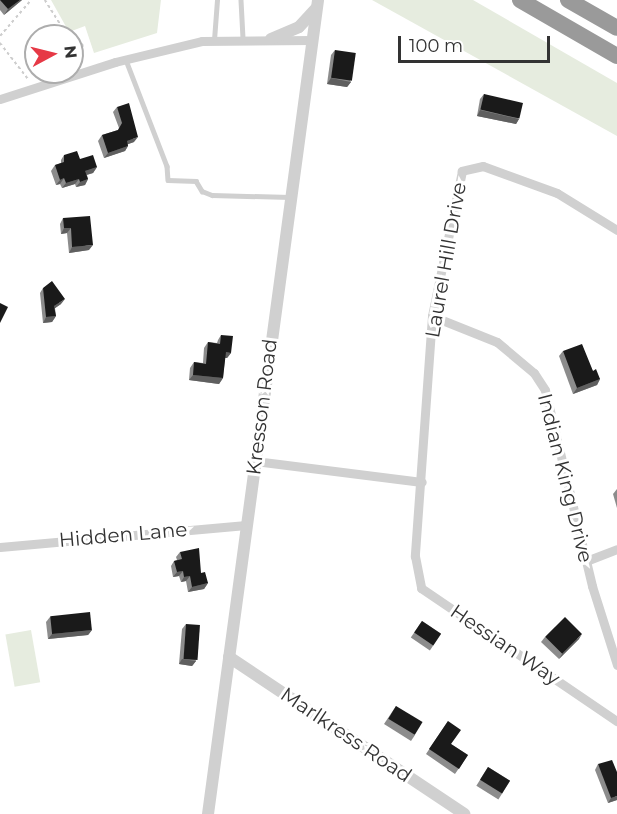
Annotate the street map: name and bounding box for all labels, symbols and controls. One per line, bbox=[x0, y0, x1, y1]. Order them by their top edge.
north arrow bbox=[24, 24, 84, 84]
scale bar bbox=[401, 24, 552, 62]
text: 100 m bbox=[409, 35, 463, 57]
text: N bbox=[60, 44, 81, 60]
street label: Laurel Hill Drive bbox=[421, 180, 471, 340]
street label: Kresson Road bbox=[242, 338, 282, 476]
street label: Indian King Drive bbox=[532, 391, 598, 565]
street label: Hidden Lane bbox=[58, 517, 188, 553]
street label: Hessian Way bbox=[446, 599, 564, 691]
street label: Marlkress Road bbox=[276, 682, 416, 788]

